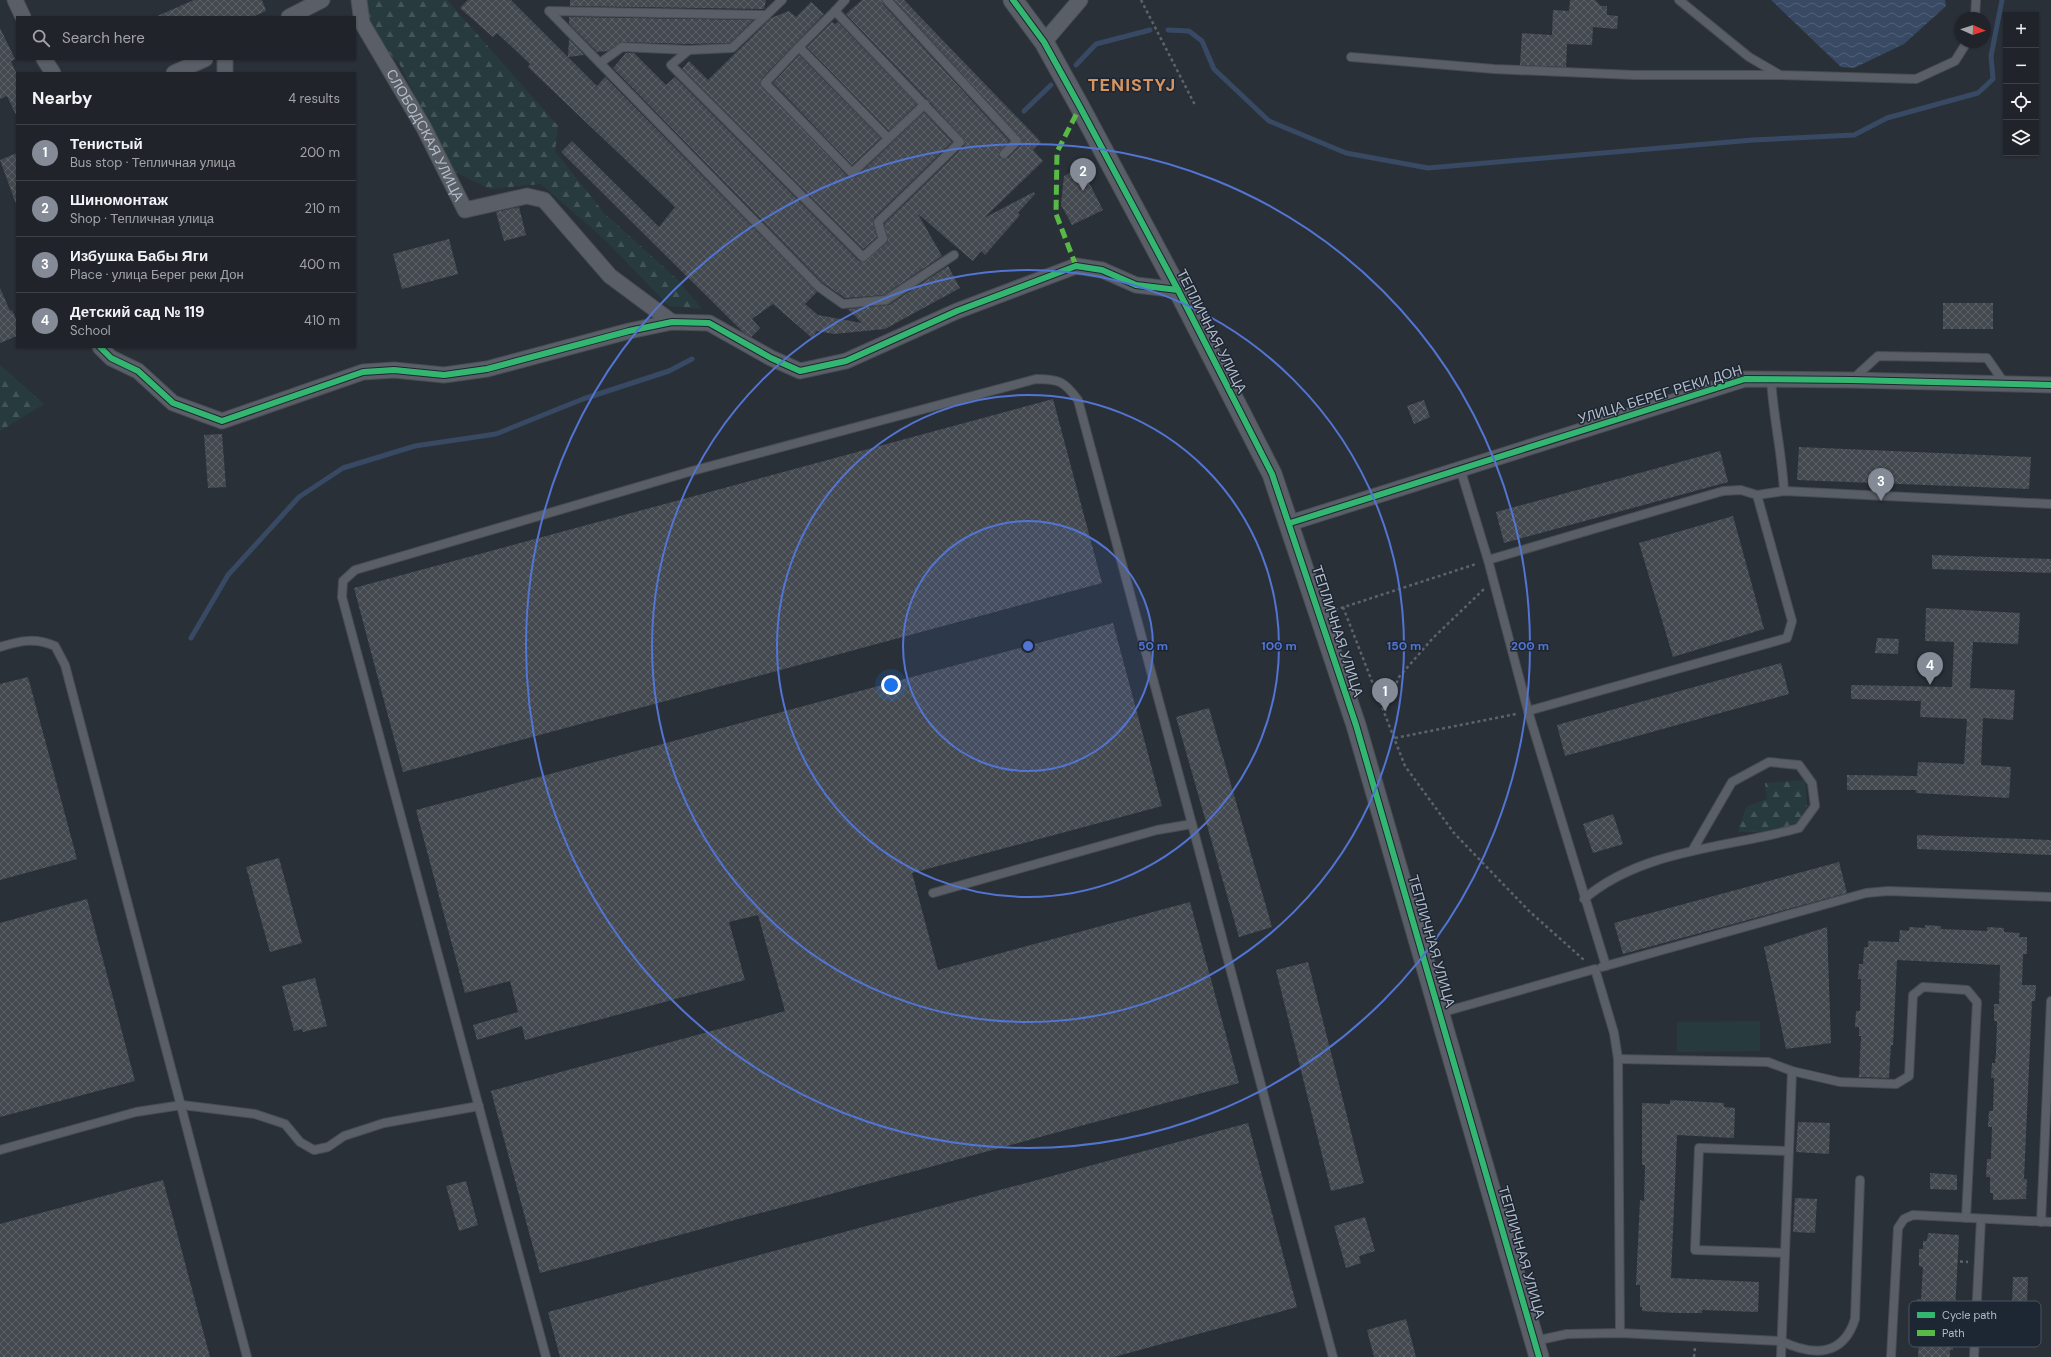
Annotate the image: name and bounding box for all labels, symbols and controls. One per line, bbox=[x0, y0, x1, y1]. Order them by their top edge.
north arrow bbox=[1955, 12, 1991, 48]
map controls bbox=[2003, 12, 2039, 156]
button: + bbox=[2003, 12, 2039, 48]
search box bbox=[16, 16, 356, 60]
icon: search bbox=[30, 27, 52, 49]
text: Search here bbox=[62, 28, 145, 48]
button: − bbox=[2003, 48, 2039, 84]
street label: СЛОБОДСКАЯ УЛИЦА bbox=[382, 66, 468, 205]
district label: TENISTYJ bbox=[1088, 73, 1176, 97]
button: locate bbox=[2003, 84, 2039, 120]
text: Nearby bbox=[32, 87, 92, 109]
text: 4 results bbox=[288, 90, 340, 107]
button: layers bbox=[2003, 120, 2039, 156]
text: Тенистый bbox=[70, 134, 143, 154]
text: 1 bbox=[43, 144, 47, 161]
text: 200 m bbox=[300, 144, 340, 161]
text: Bus stop · Тепличная улица bbox=[70, 154, 236, 171]
pin: 2 bbox=[1070, 158, 1096, 191]
text: Шиномонтаж bbox=[70, 190, 168, 210]
text: 2 bbox=[41, 200, 49, 217]
text: 210 m bbox=[305, 200, 340, 217]
text: Shop · Тепличная улица bbox=[70, 210, 214, 227]
text: Избушка Бабы Яги bbox=[70, 246, 208, 266]
text: 3 bbox=[41, 256, 49, 273]
text: 400 m bbox=[299, 256, 340, 273]
text: Place · улица Берег реки Дон bbox=[70, 266, 244, 283]
street label: ТЕПЛИЧНАЯ УЛИЦА bbox=[1173, 266, 1251, 397]
text: Детский сад № 119 bbox=[70, 302, 205, 322]
text: 4 bbox=[41, 312, 49, 329]
text: 410 m bbox=[304, 312, 340, 329]
text: School bbox=[70, 322, 111, 339]
street label: УЛИЦА БЕРЕГ РЕКИ ДОН bbox=[1576, 360, 1744, 428]
pin: 3 bbox=[1868, 468, 1894, 501]
street label: ТЕПЛИЧНАЯ УЛИЦА bbox=[1308, 563, 1368, 700]
text: 50 m bbox=[1138, 638, 1168, 654]
text: 100 m bbox=[1261, 638, 1297, 654]
text: 150 m bbox=[1387, 638, 1421, 654]
text: 200 m bbox=[1511, 638, 1549, 654]
centre of rings bbox=[1021, 639, 1035, 653]
pin: 4 bbox=[1917, 652, 1943, 685]
your location bbox=[881, 675, 901, 695]
pin: 1 bbox=[1372, 678, 1398, 711]
street label: ТЕПЛИЧНАЯ УЛИЦА bbox=[1404, 873, 1460, 1010]
street label: ТЕПЛИЧНАЯ УЛИЦА bbox=[1494, 1184, 1550, 1321]
legend bbox=[1909, 1301, 2041, 1347]
text: Cycle path bbox=[1942, 1308, 1997, 1322]
text: Path bbox=[1942, 1326, 1965, 1340]

